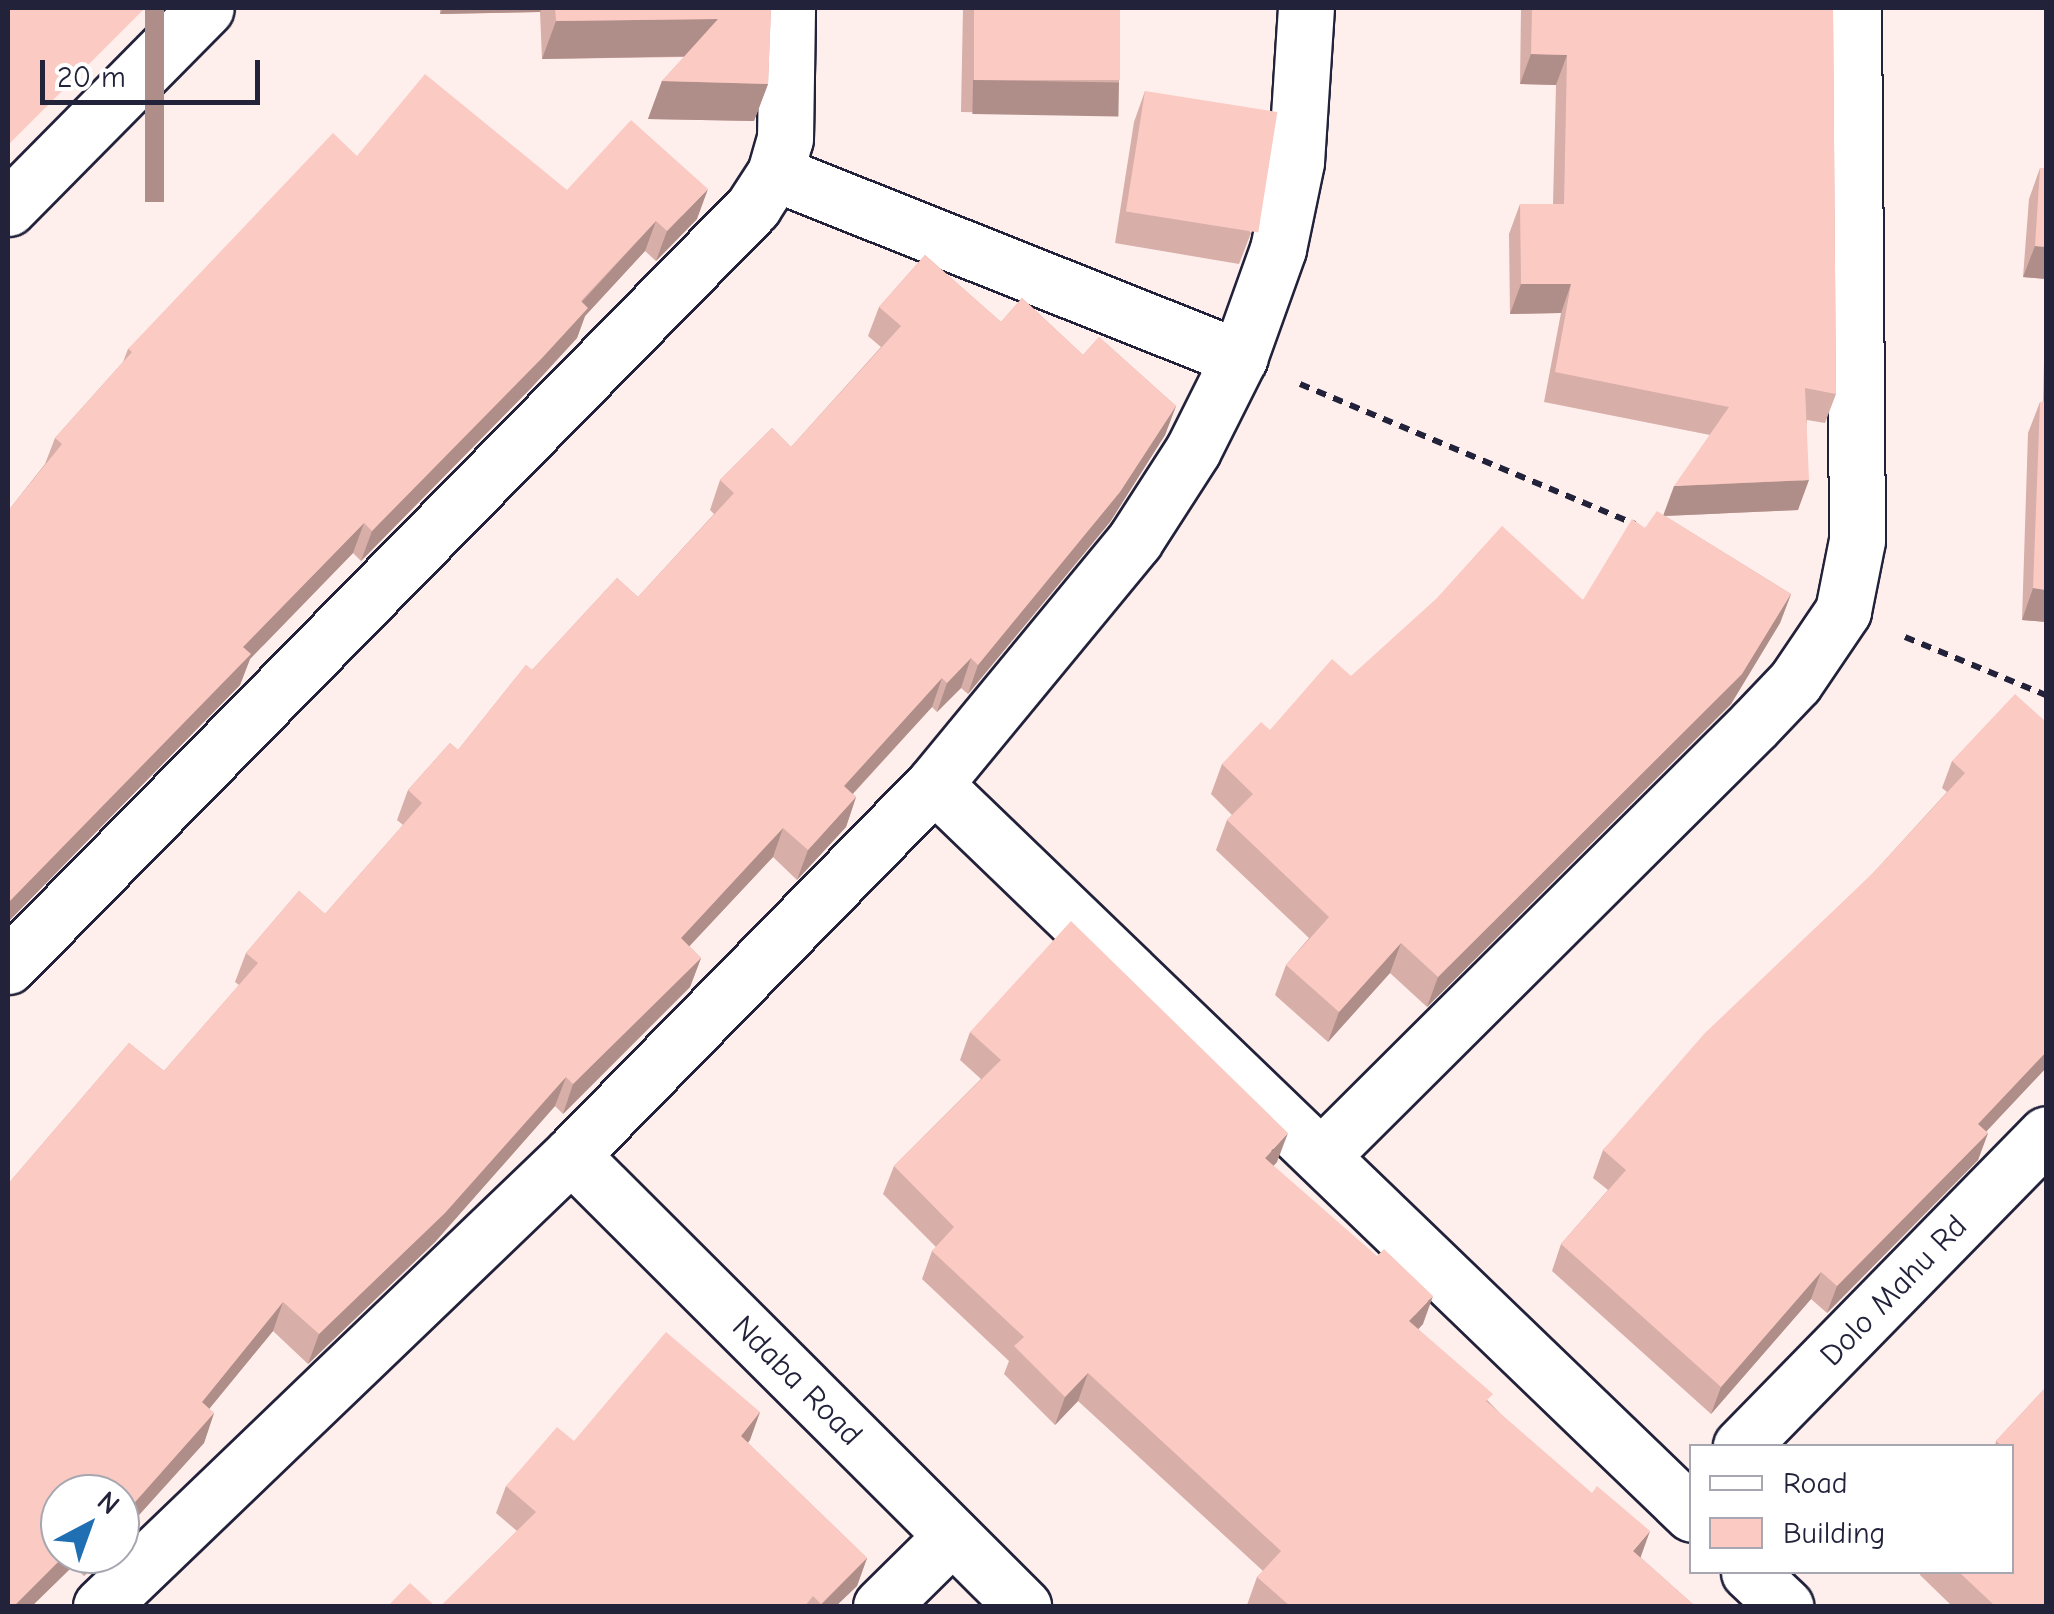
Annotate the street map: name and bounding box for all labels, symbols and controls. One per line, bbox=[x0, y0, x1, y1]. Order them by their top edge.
scale bar bbox=[45, 40, 265, 102]
text: 20 m bbox=[57, 60, 126, 95]
street label: Dolo Mahu Rd bbox=[1813, 1208, 1975, 1374]
street label: Ndaba Road bbox=[724, 1308, 870, 1454]
legend bbox=[1689, 1444, 2014, 1574]
text: Road bbox=[1783, 1466, 1848, 1501]
north arrow bbox=[40, 1474, 140, 1574]
text: N bbox=[91, 1485, 126, 1521]
text: Building bbox=[1783, 1516, 1886, 1551]

